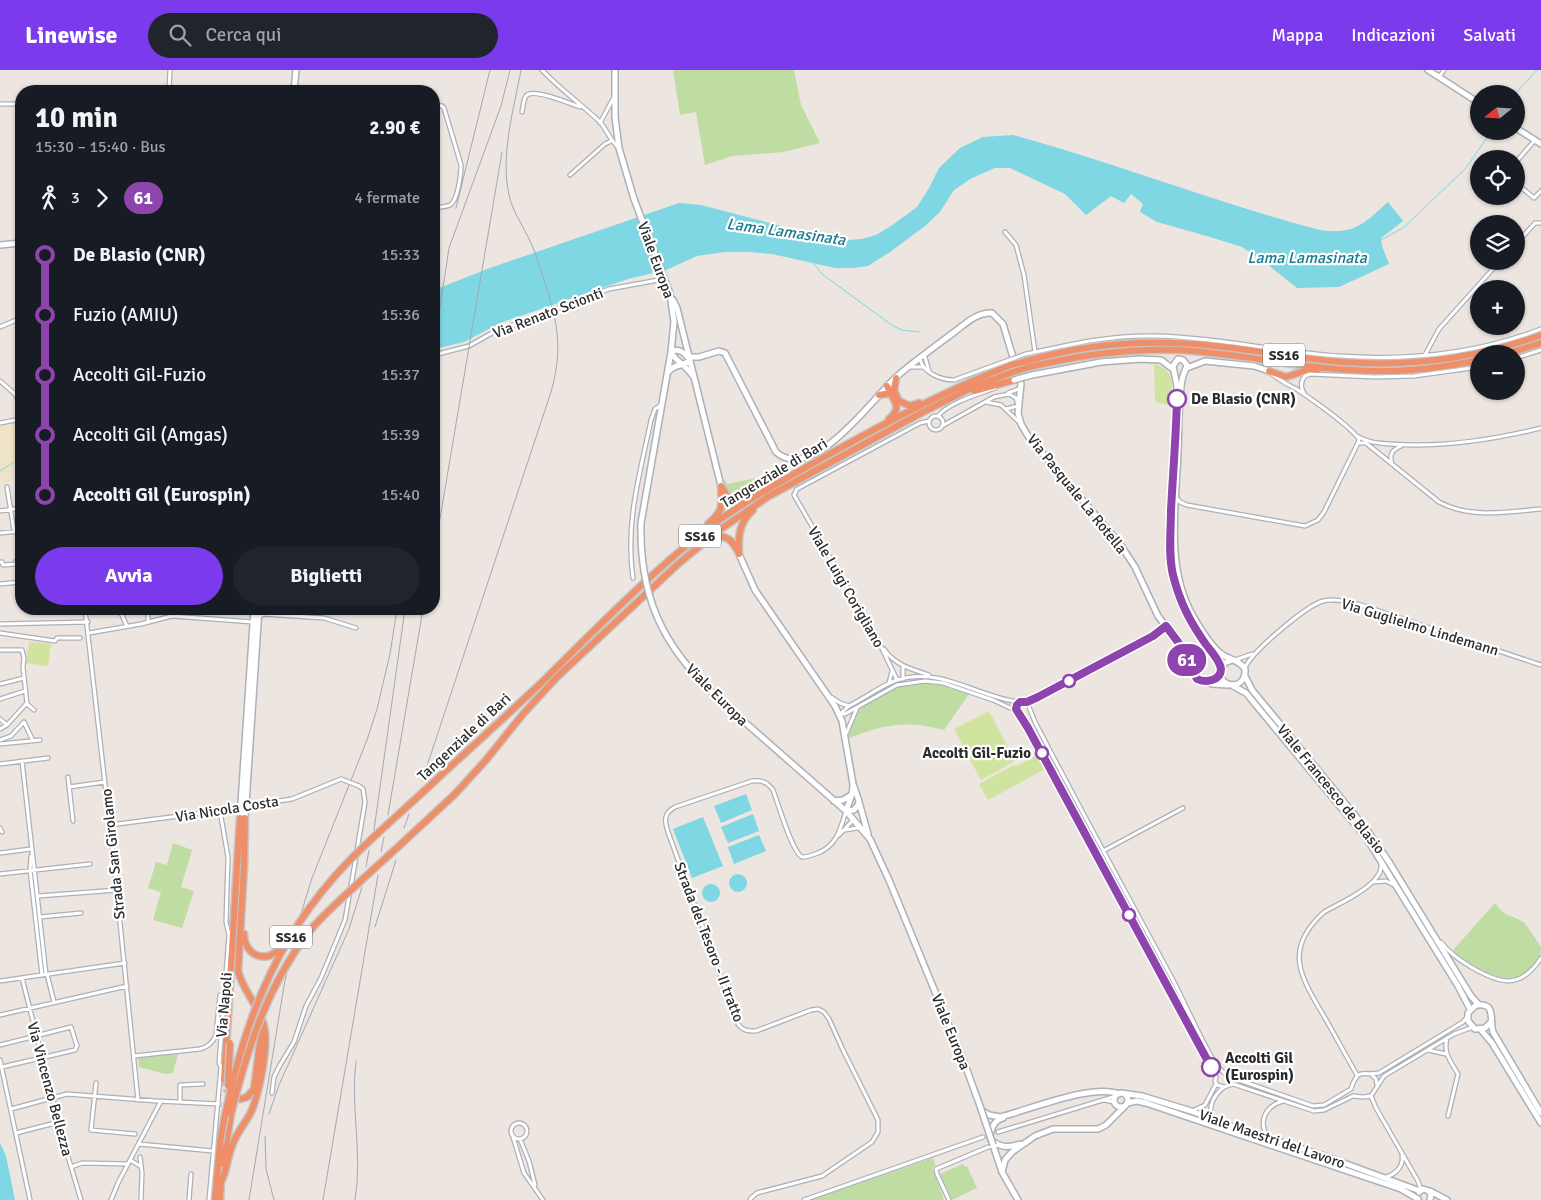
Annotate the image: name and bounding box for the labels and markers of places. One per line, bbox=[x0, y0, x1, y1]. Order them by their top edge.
marker: De Blasio (CNR) bbox=[1167, 389, 1187, 409]
place label: De Blasio (CNR) bbox=[1191, 390, 1296, 408]
unlabelled marker bbox=[1062, 674, 1076, 688]
place label: Accolti Gil-Fuzio bbox=[923, 744, 1031, 762]
marker: Accolti Gil-Fuzio bbox=[1035, 746, 1049, 760]
unlabelled marker bbox=[1122, 908, 1136, 922]
place label: Accolti Gil (Eurospin) bbox=[1225, 1049, 1294, 1084]
marker: Accolti Gil (Eurospin) bbox=[1201, 1057, 1221, 1077]

